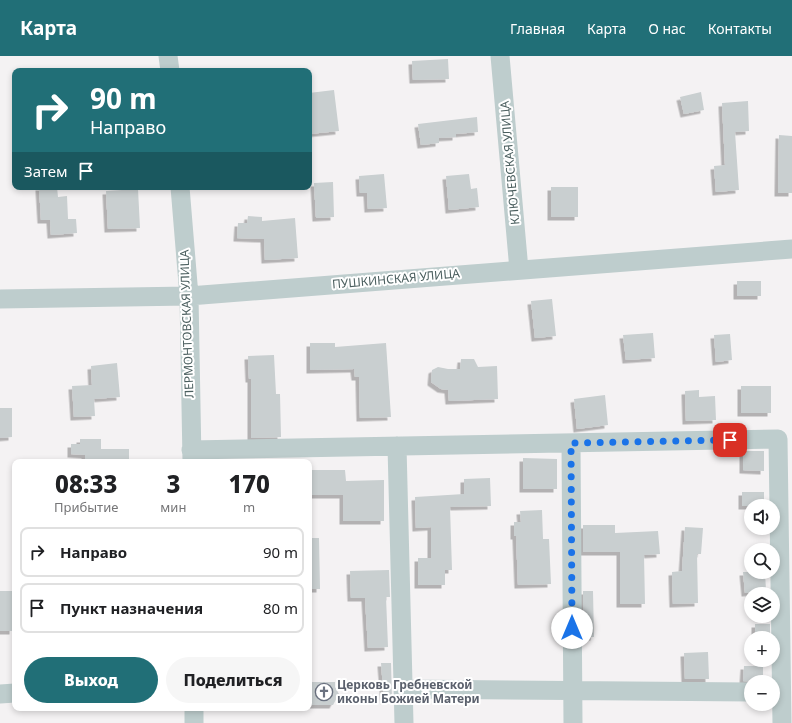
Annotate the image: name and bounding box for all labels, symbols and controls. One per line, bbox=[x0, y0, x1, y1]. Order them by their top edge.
text: Карта bbox=[20, 15, 77, 41]
text: Главная bbox=[510, 19, 565, 38]
text: Карта bbox=[587, 19, 626, 38]
text: О нас bbox=[648, 19, 686, 38]
text: Контакты bbox=[708, 19, 772, 38]
text: 90 m bbox=[90, 79, 157, 117]
icon: right bbox=[24, 84, 76, 136]
street label: КЛЮЧЕВСКАЯ УЛИЦА bbox=[496, 100, 523, 226]
text: Направо bbox=[90, 115, 166, 139]
icon: arrive bbox=[75, 160, 97, 182]
text: Затем bbox=[24, 161, 67, 181]
street label: ЛЕРМОНТОВСКАЯ УЛИЦА bbox=[175, 249, 198, 399]
street label: ПУШКИНСКАЯ УЛИЦА bbox=[331, 264, 461, 293]
pin bbox=[713, 423, 747, 457]
icon: arrive bbox=[719, 429, 741, 451]
text: 08:33 bbox=[55, 467, 117, 500]
text: 3 bbox=[166, 467, 180, 500]
text: 170 bbox=[228, 467, 270, 500]
text: Прибытие bbox=[54, 498, 118, 516]
text: мин bbox=[160, 498, 186, 516]
text: m bbox=[243, 498, 255, 516]
map controls bbox=[744, 499, 780, 711]
button: sound bbox=[744, 499, 780, 535]
icon: right bbox=[26, 541, 48, 563]
text: Направо bbox=[60, 542, 127, 562]
text: 90 m bbox=[263, 542, 298, 562]
button: search bbox=[744, 543, 780, 579]
button: layers bbox=[744, 587, 780, 623]
icon: arrive bbox=[26, 597, 48, 619]
text: Пункт назначения bbox=[60, 598, 203, 618]
text: 80 m bbox=[263, 598, 298, 618]
position arrow bbox=[551, 607, 593, 649]
button: + bbox=[744, 631, 780, 667]
button: Выход bbox=[24, 657, 158, 703]
button: Поделиться bbox=[166, 657, 300, 703]
button: − bbox=[744, 675, 780, 711]
place label: Церковь Гребневской иконы Божией Матери bbox=[337, 676, 480, 707]
church icon: Церковь Гребневской иконы Божией Матери bbox=[314, 682, 334, 702]

